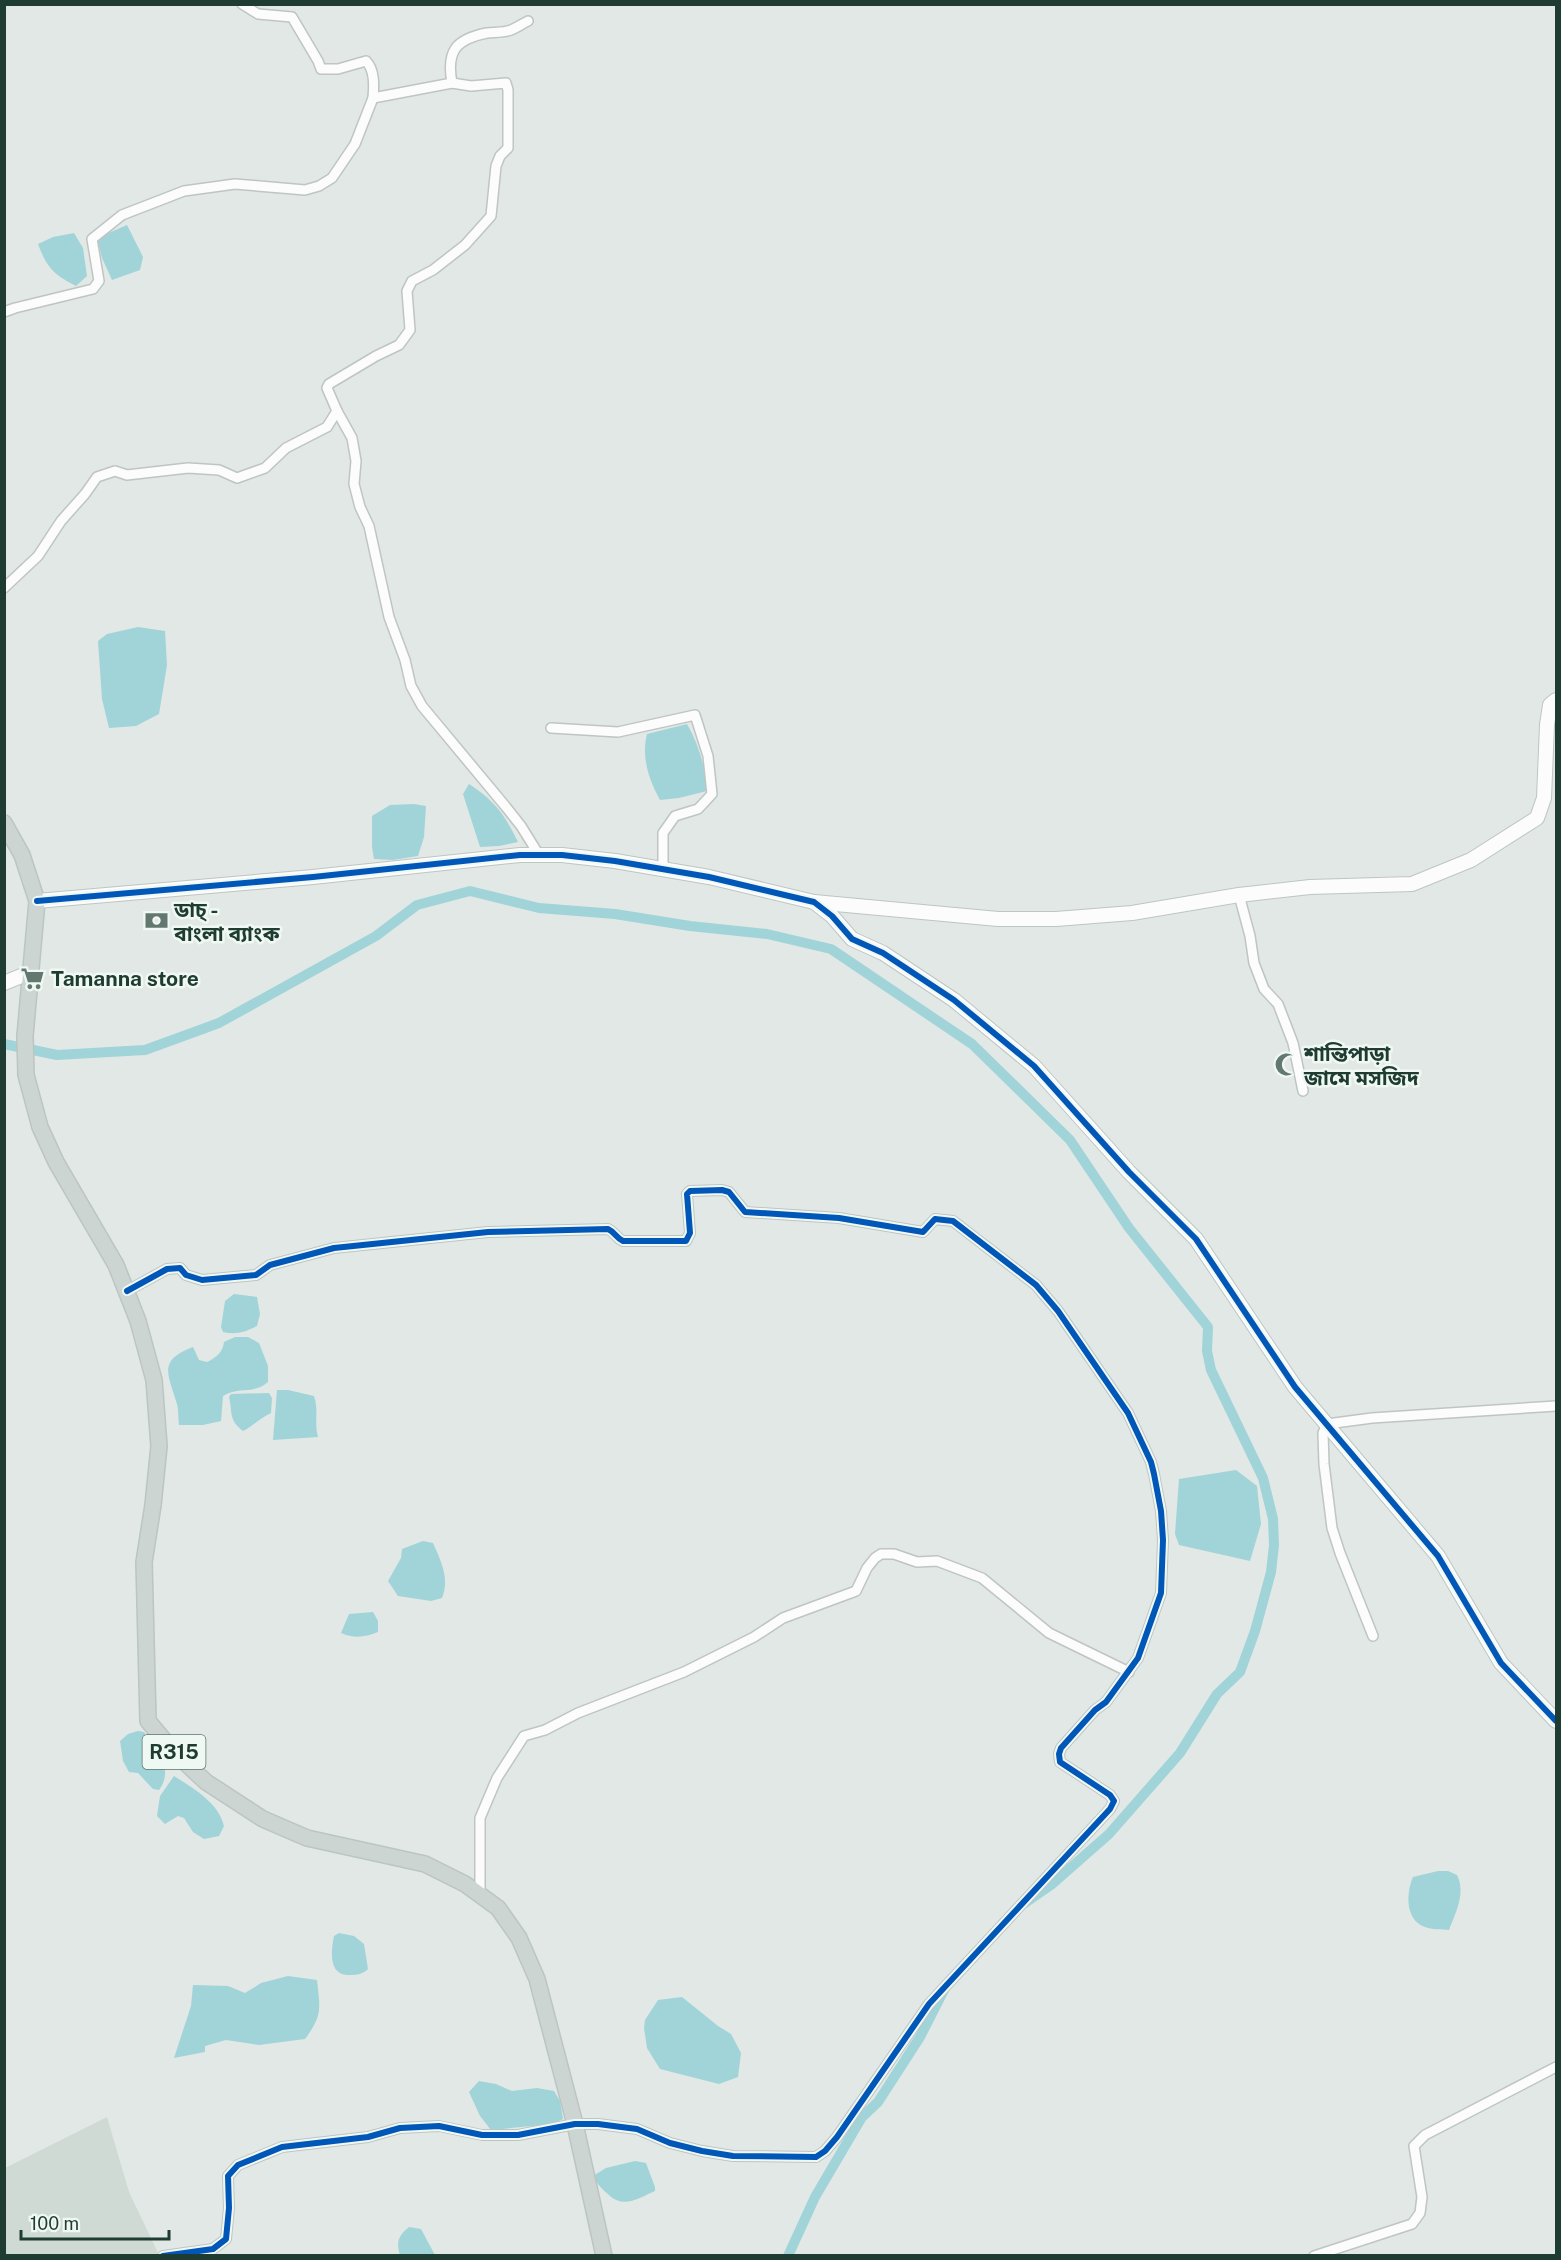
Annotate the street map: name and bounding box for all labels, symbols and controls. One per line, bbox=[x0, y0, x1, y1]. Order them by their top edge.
place label: ডাচ্ - বাংলা ব্যাংক bbox=[173, 897, 280, 946]
bank icon: ডাচ্ - বাংলা ব্যাংক bbox=[143, 908, 169, 934]
supermarket icon: Tamanna store bbox=[20, 965, 46, 991]
place label: Tamanna store bbox=[51, 966, 199, 991]
place label: শান্তিপাড়া জামে মসজিদ bbox=[1303, 1041, 1420, 1090]
mosque icon: শান্তিপাড়া জামে মসজিদ bbox=[1273, 1052, 1299, 1078]
road number: R315 bbox=[142, 1735, 206, 1769]
scale bar bbox=[21, 2203, 170, 2241]
text: 100 m bbox=[30, 2213, 79, 2234]

